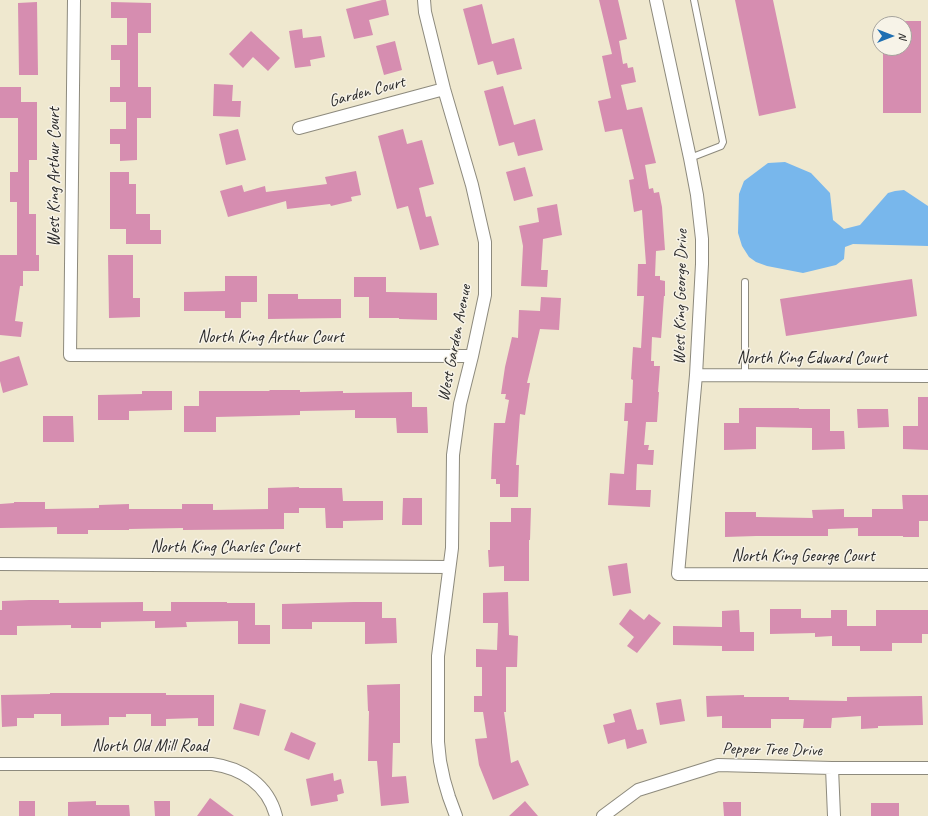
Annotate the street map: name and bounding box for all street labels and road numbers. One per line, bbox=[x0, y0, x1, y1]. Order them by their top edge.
street label: Garden Court bbox=[327, 72, 407, 112]
street label: West King Arthur Court bbox=[45, 107, 65, 247]
street label: West King George Drive bbox=[670, 229, 692, 365]
street label: West Garden Avenue bbox=[434, 283, 476, 403]
street label: North King Arthur Court bbox=[198, 328, 344, 348]
street label: North King Edward Court bbox=[737, 349, 887, 369]
street label: North King Charles Court bbox=[150, 538, 300, 558]
street label: North King George Court bbox=[731, 547, 875, 567]
street label: North Old Mill Road bbox=[92, 737, 208, 757]
street label: Pepper Tree Drive bbox=[722, 739, 822, 761]

